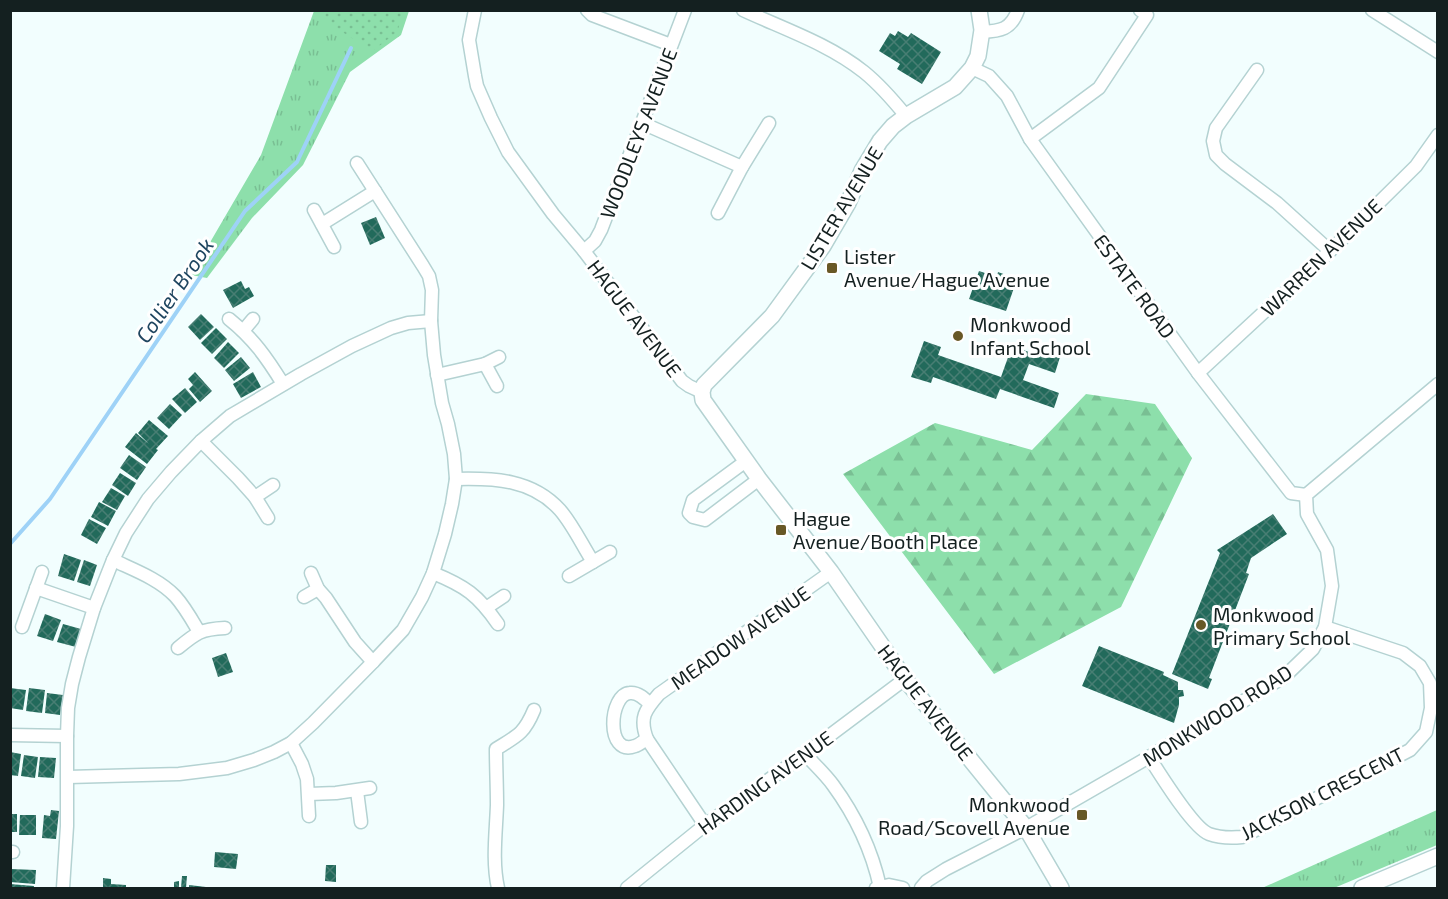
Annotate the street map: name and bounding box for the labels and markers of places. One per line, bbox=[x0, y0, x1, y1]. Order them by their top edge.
place label: Lister Avenue/Hague Avenue bbox=[844, 244, 1050, 291]
marker: Lister Avenue/Hague Avenue bbox=[825, 261, 839, 275]
place label: Monkwood Infant School bbox=[970, 312, 1090, 359]
marker: Monkwood Infant School bbox=[951, 329, 965, 343]
place label: Hague Avenue/Booth Place bbox=[793, 506, 978, 553]
marker: Hague Avenue/Booth Place bbox=[774, 523, 788, 537]
place label: Monkwood Primary School bbox=[1213, 602, 1350, 649]
marker: Monkwood Primary School bbox=[1194, 618, 1208, 632]
place label: Monkwood Road/Scovell Avenue bbox=[878, 792, 1070, 839]
marker: Monkwood Road/Scovell Avenue bbox=[1075, 808, 1089, 822]

